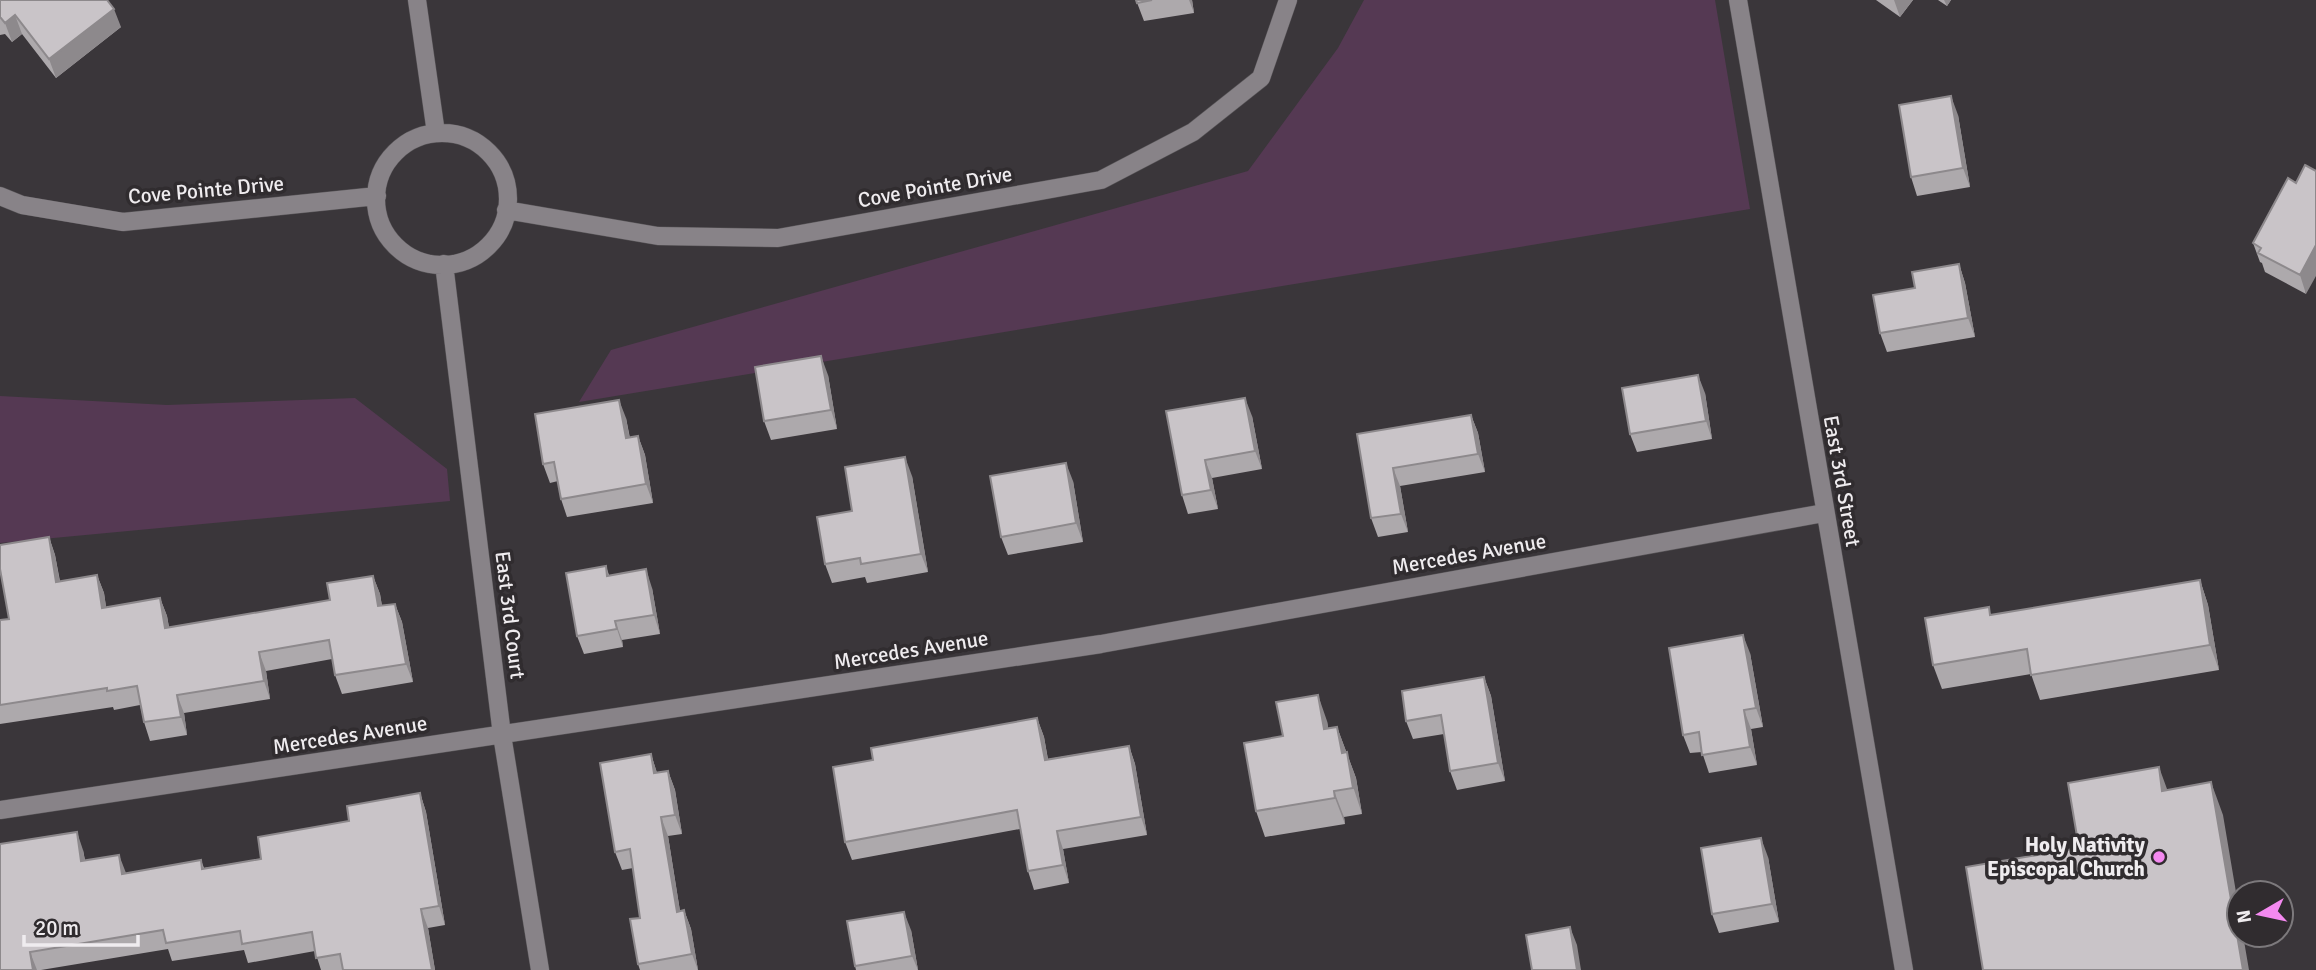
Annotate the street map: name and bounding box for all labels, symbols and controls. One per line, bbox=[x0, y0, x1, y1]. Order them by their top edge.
street label: Cove Pointe Drive bbox=[856, 161, 1014, 213]
street label: Cove Pointe Drive bbox=[127, 170, 285, 210]
street label: East 3rd Street bbox=[1818, 413, 1866, 549]
street label: Mercedes Avenue bbox=[1390, 528, 1548, 580]
street label: East 3rd Court bbox=[489, 550, 531, 680]
street label: Mercedes Avenue bbox=[832, 625, 990, 675]
street label: Mercedes Avenue bbox=[271, 710, 429, 760]
place label: Holy Nativity Episcopal Church bbox=[1987, 832, 2146, 882]
marker: Holy Nativity Episcopal Church bbox=[2151, 849, 2167, 865]
north arrow bbox=[2225, 879, 2295, 949]
scale bar bbox=[24, 904, 138, 948]
text: N bbox=[2231, 908, 2257, 925]
text: 20 m bbox=[35, 915, 79, 941]

